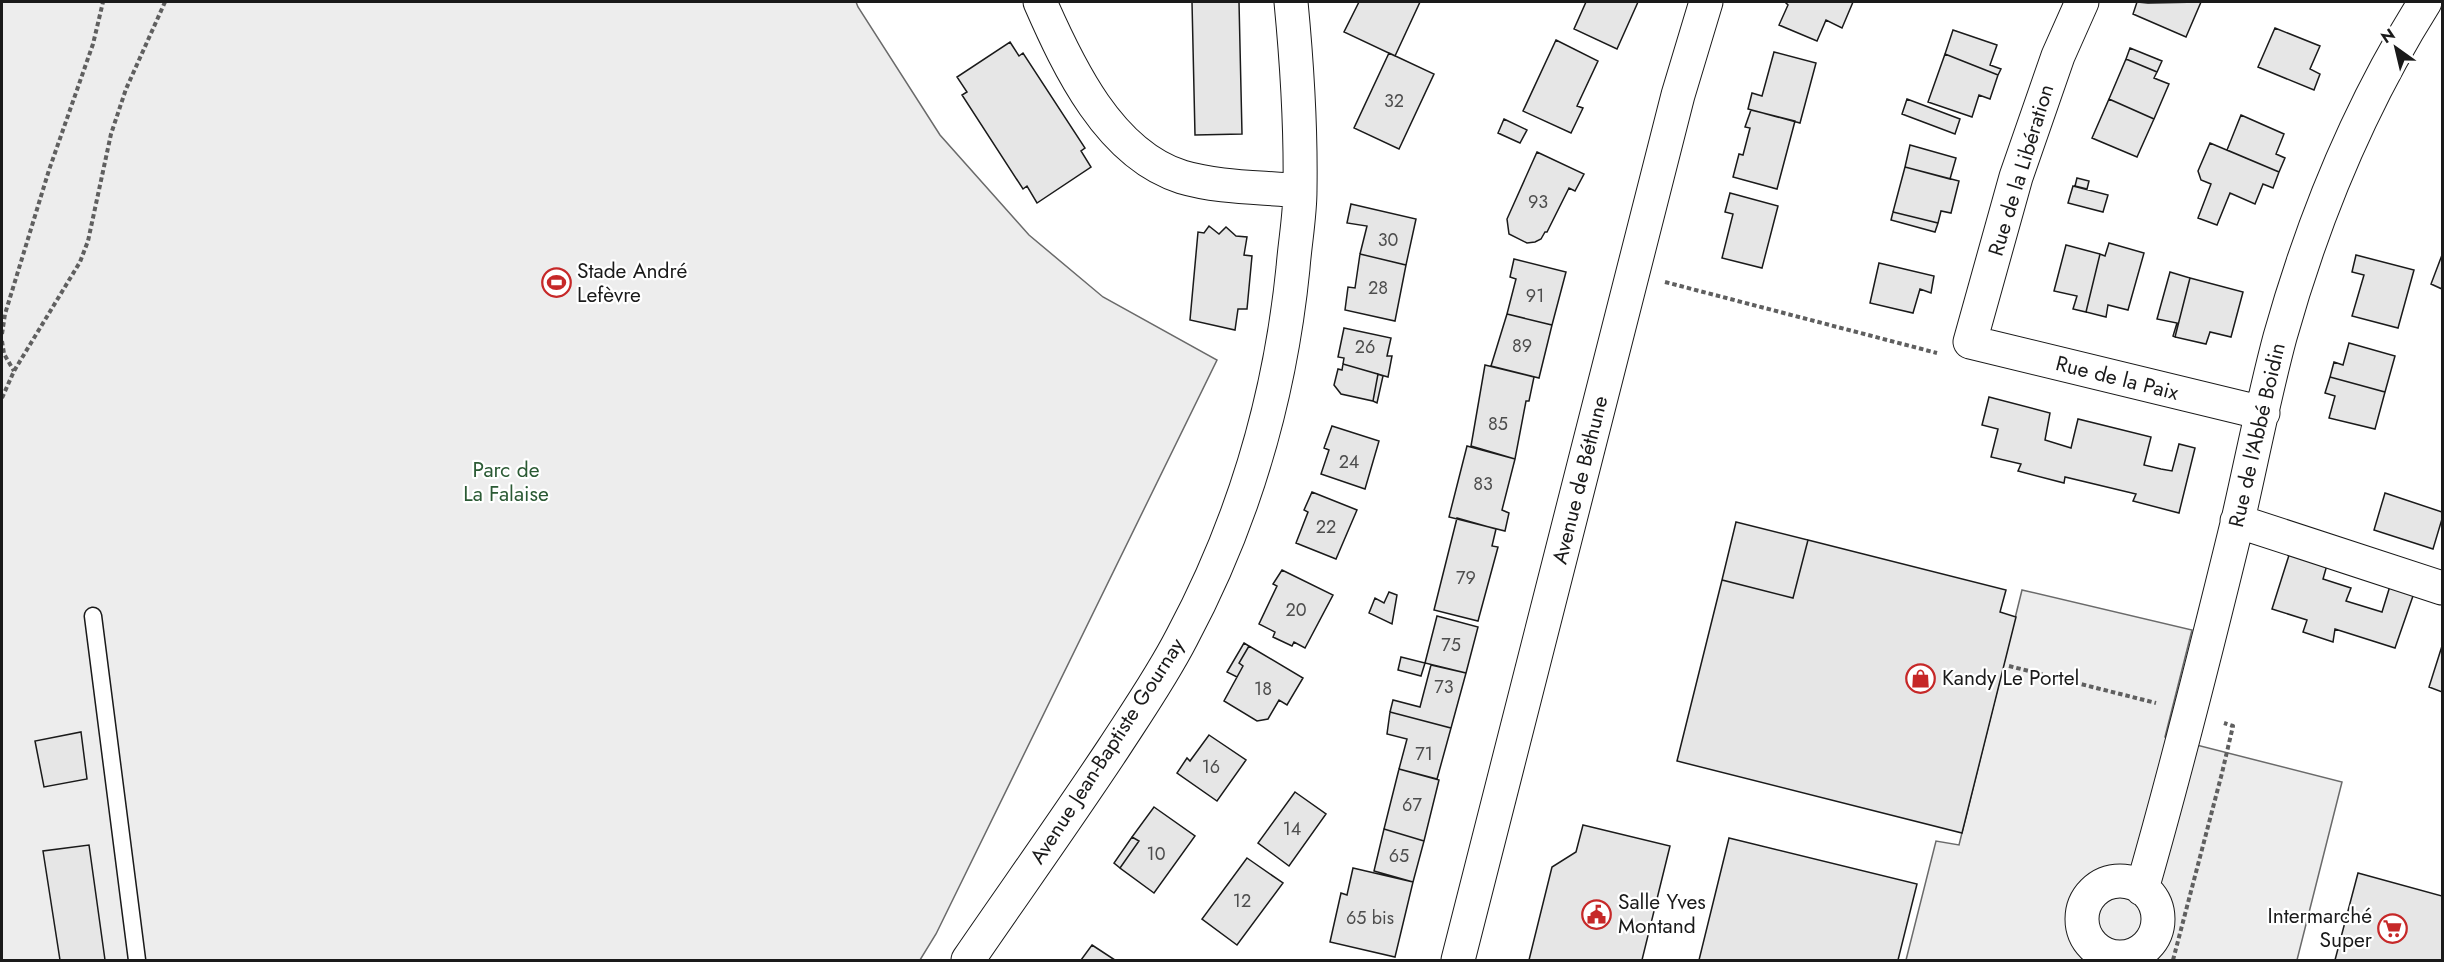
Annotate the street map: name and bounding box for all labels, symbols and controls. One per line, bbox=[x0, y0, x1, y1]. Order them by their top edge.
north arrow bbox=[2366, 18, 2426, 78]
text: N bbox=[2376, 23, 2400, 49]
street label: Rue de la Libération bbox=[1981, 80, 2061, 260]
house number: 32 bbox=[1384, 88, 1404, 114]
house number: 93 bbox=[1528, 189, 1548, 215]
house number: 30 bbox=[1378, 227, 1399, 253]
place label: Stade André Lefèvre bbox=[577, 256, 687, 310]
sports icon: Stade André Lefèvre bbox=[540, 267, 572, 299]
house number: 28 bbox=[1368, 275, 1388, 301]
house number: 91 bbox=[1526, 283, 1544, 309]
house number: 89 bbox=[1512, 333, 1532, 359]
house number: 26 bbox=[1355, 334, 1375, 360]
street label: Rue de l'Abbé Boidin bbox=[2221, 340, 2293, 530]
street label: Rue de la Paix bbox=[2052, 348, 2182, 408]
street label: Avenue de Béthune bbox=[1545, 393, 1615, 567]
house number: 85 bbox=[1488, 411, 1508, 437]
house number: 24 bbox=[1339, 449, 1359, 475]
park label: Parc de La Falaise bbox=[463, 455, 549, 509]
house number: 83 bbox=[1473, 471, 1493, 497]
house number: 22 bbox=[1316, 514, 1336, 540]
house number: 79 bbox=[1456, 565, 1476, 591]
house number: 20 bbox=[1285, 597, 1307, 623]
street label: Avenue Jean-Baptiste Gournay bbox=[1022, 631, 1192, 870]
house number: 75 bbox=[1441, 632, 1461, 658]
shop icon: Kandy Le Portel bbox=[1905, 662, 1937, 694]
place label: Kandy Le Portel bbox=[1942, 663, 2079, 693]
house number: 73 bbox=[1434, 674, 1454, 700]
house number: 18 bbox=[1254, 676, 1272, 702]
house number: 71 bbox=[1415, 741, 1433, 767]
house number: 16 bbox=[1202, 754, 1220, 780]
house number: 67 bbox=[1402, 792, 1422, 818]
house number: 14 bbox=[1283, 816, 1301, 842]
house number: 10 bbox=[1147, 841, 1166, 867]
house number: 65 bbox=[1389, 843, 1409, 869]
place label: Salle Yves Montand bbox=[1618, 887, 1706, 941]
house number: 12 bbox=[1233, 888, 1251, 914]
public building icon: Salle Yves Montand bbox=[1581, 898, 1613, 930]
place label: Intermarché Super bbox=[2268, 901, 2373, 955]
house number: 65 bis bbox=[1346, 905, 1394, 931]
supermarket icon: Intermarché Super bbox=[2377, 912, 2409, 944]

